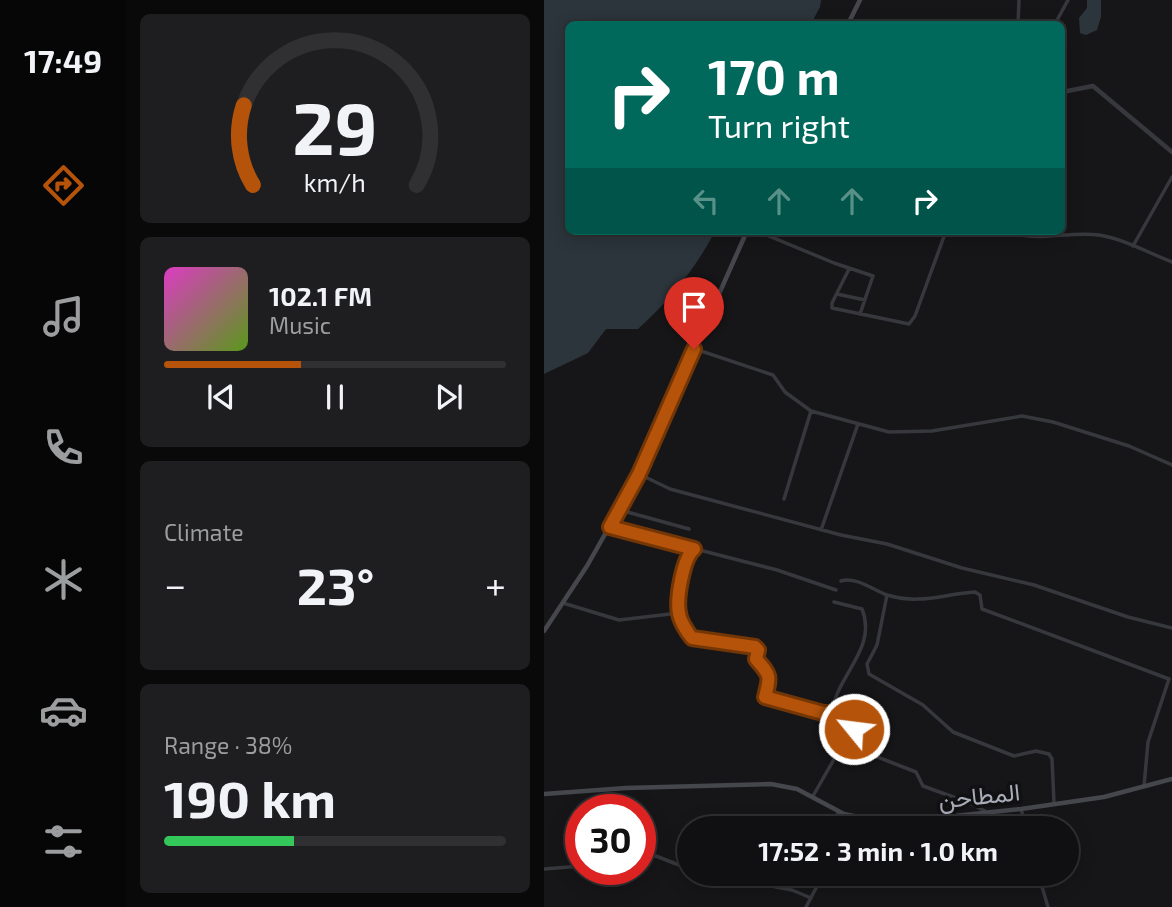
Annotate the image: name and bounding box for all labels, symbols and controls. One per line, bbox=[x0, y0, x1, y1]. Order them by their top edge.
text: 17:49 bbox=[24, 41, 102, 79]
text: 170 m bbox=[708, 46, 840, 105]
icon: right bbox=[593, 49, 684, 140]
text: 29 bbox=[292, 82, 378, 170]
text: Turn right bbox=[708, 106, 850, 144]
icon: directions bbox=[39, 161, 88, 210]
text: km/h bbox=[304, 166, 366, 196]
icon: left bbox=[687, 182, 725, 220]
icon: ahead bbox=[760, 182, 798, 220]
icon: ahead bbox=[833, 182, 871, 220]
icon: right bbox=[906, 182, 944, 220]
pin bbox=[664, 277, 724, 349]
text: 102.1 FM bbox=[269, 280, 372, 311]
icon: arrive bbox=[675, 288, 713, 326]
icon: music bbox=[39, 292, 88, 341]
text: Music bbox=[269, 311, 331, 339]
icon: previous bbox=[202, 378, 240, 416]
icon: pause bbox=[316, 378, 354, 416]
icon: next bbox=[430, 378, 468, 416]
icon: phone bbox=[39, 423, 88, 472]
text: Climate bbox=[164, 518, 244, 546]
text: 23° bbox=[297, 553, 374, 615]
icon: climate bbox=[39, 555, 88, 604]
text: − bbox=[164, 561, 186, 607]
text: + bbox=[485, 561, 506, 607]
icon: car bbox=[39, 686, 88, 735]
position arrow bbox=[817, 692, 891, 766]
text: Range · 38% bbox=[164, 731, 292, 759]
text: 190 km bbox=[164, 766, 336, 828]
street label: المطاحن bbox=[937, 776, 1021, 815]
speed limit sign: 30 bbox=[565, 794, 656, 885]
icon: filters bbox=[39, 817, 88, 866]
text: 17:52 · 3 min · 1.0 km bbox=[758, 835, 998, 866]

